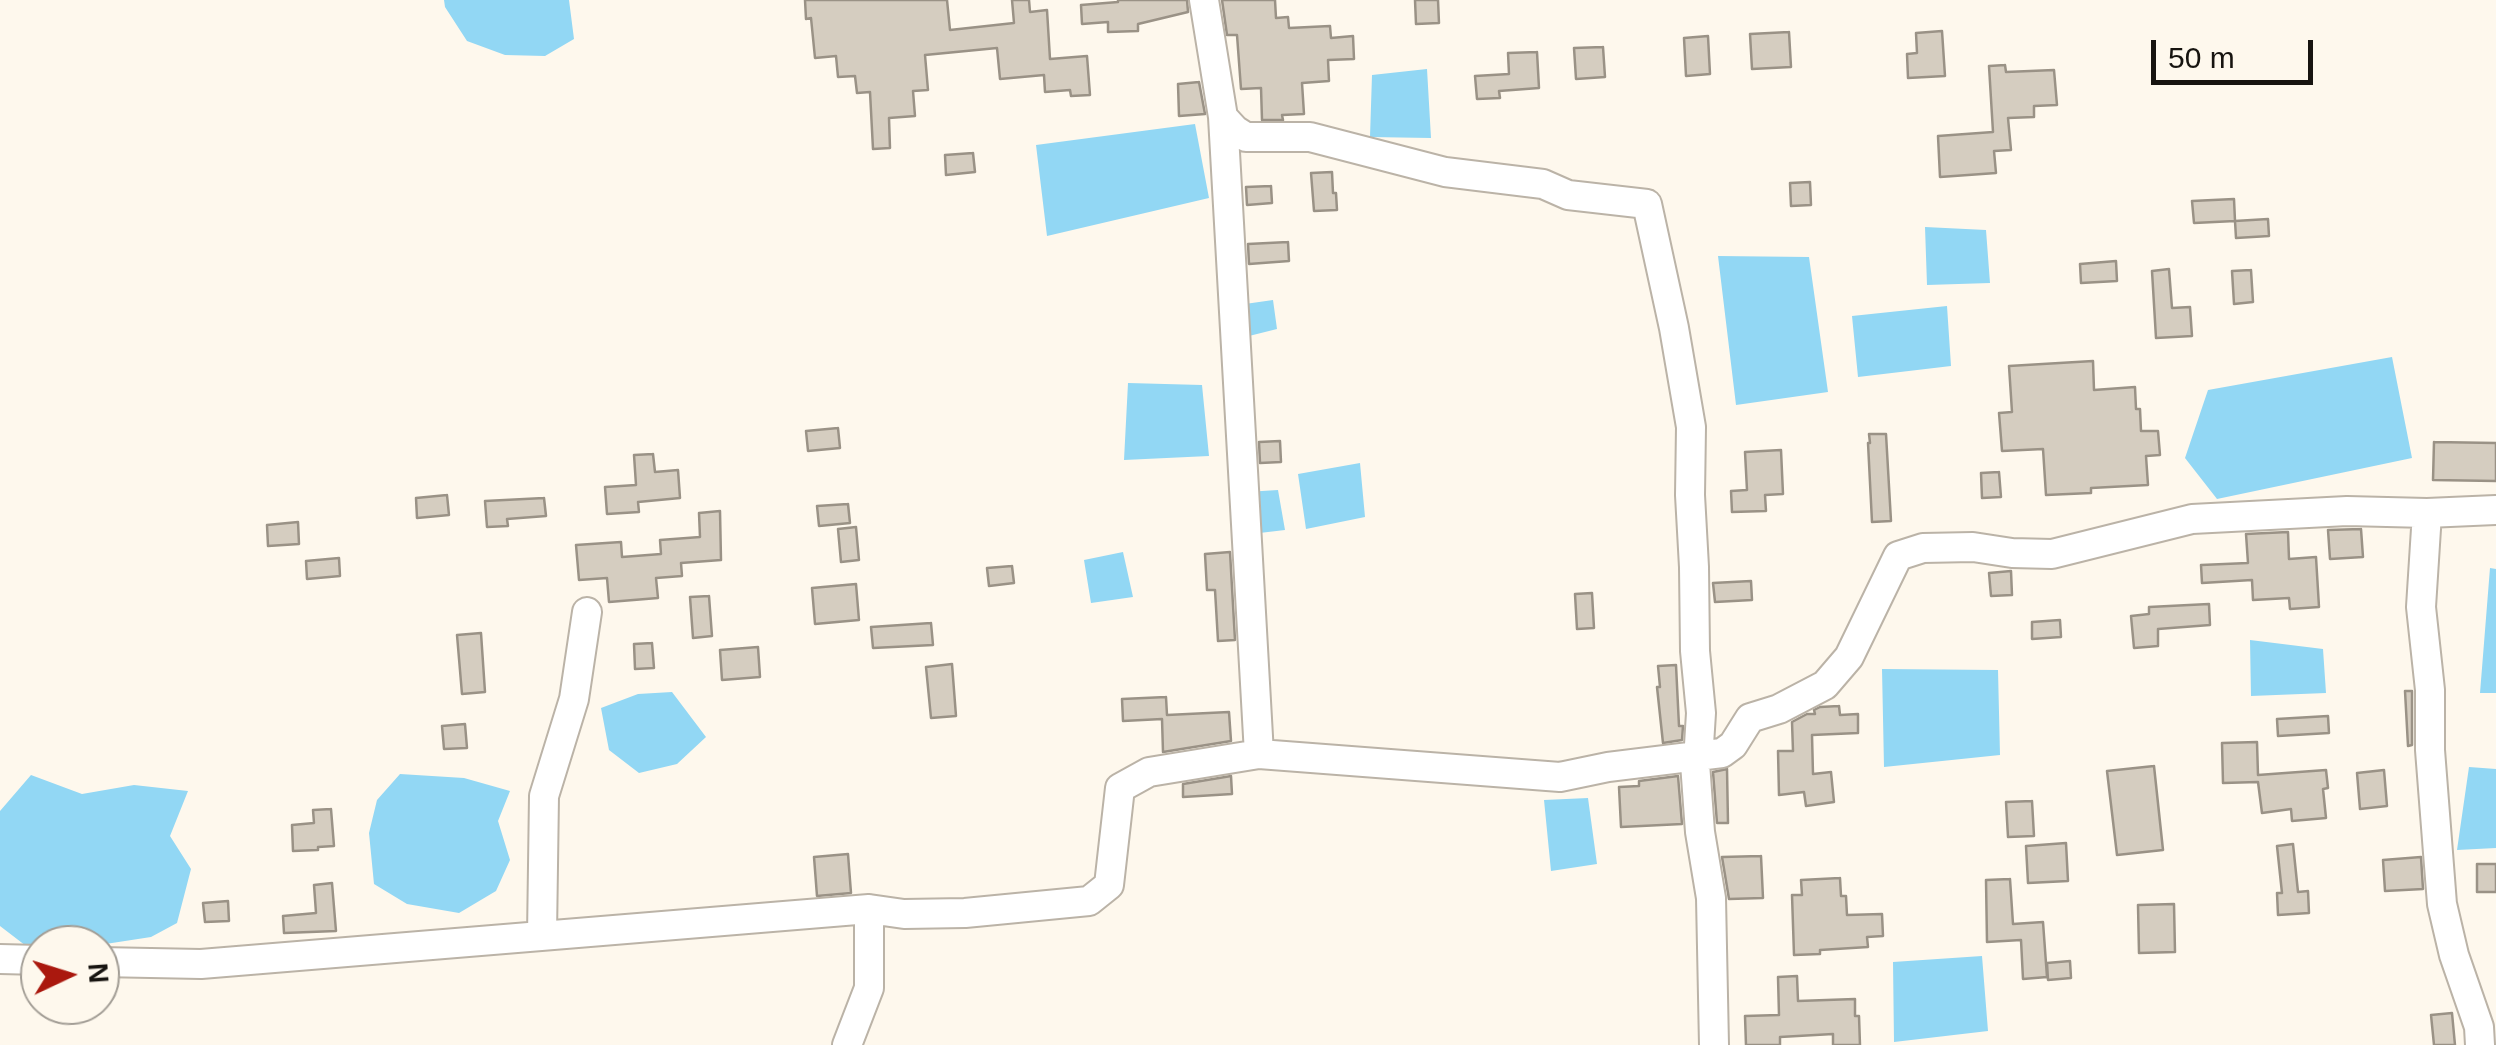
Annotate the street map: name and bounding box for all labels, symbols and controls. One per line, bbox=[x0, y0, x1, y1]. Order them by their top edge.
scale bar bbox=[2156, 20, 2318, 82]
text: 50 m bbox=[2168, 41, 2235, 74]
north arrow bbox=[20, 925, 120, 1025]
text: N bbox=[82, 962, 115, 984]

